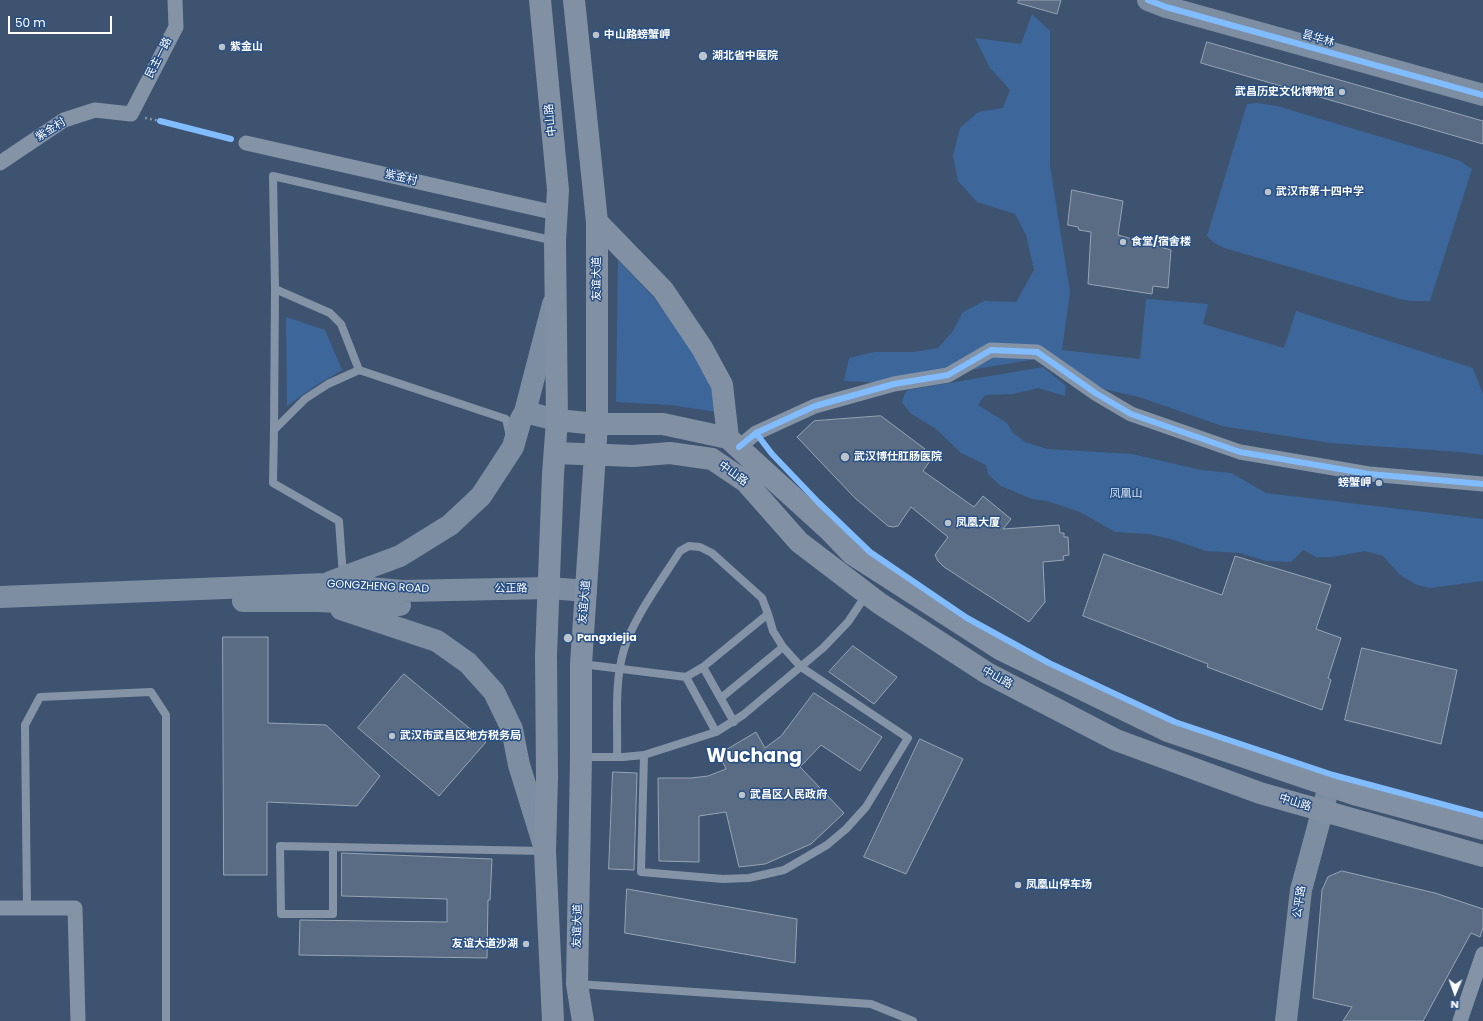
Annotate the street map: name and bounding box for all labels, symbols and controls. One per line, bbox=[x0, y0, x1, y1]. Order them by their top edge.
scale bar bbox=[10, 8, 114, 34]
text: 50 m bbox=[15, 14, 46, 31]
place label: 中山路螃蟹岬 bbox=[604, 28, 670, 42]
street label: 昙华林 bbox=[1300, 28, 1336, 50]
marker: 中山路螃蟹岬 bbox=[591, 30, 601, 40]
street label: 民主一路 bbox=[143, 35, 175, 81]
place label: 紫金山 bbox=[230, 40, 263, 54]
marker: 紫金山 bbox=[217, 42, 227, 52]
place label: 湖北省中医院 bbox=[712, 49, 778, 63]
marker: 湖北省中医院 bbox=[697, 50, 709, 62]
place label: 武昌历史文化博物馆 bbox=[1235, 85, 1334, 99]
marker: 武昌历史文化博物馆 bbox=[1337, 87, 1347, 97]
street label: 中山路 bbox=[543, 103, 559, 137]
street label: 紫金村 bbox=[34, 116, 68, 144]
street label: 紫金村 bbox=[383, 168, 419, 188]
place label: 武汉市第十四中学 bbox=[1276, 185, 1364, 199]
marker: 武汉市第十四中学 bbox=[1263, 187, 1273, 197]
place label: 食堂/宿舍楼 bbox=[1131, 235, 1191, 249]
marker: 食堂/宿舍楼 bbox=[1118, 237, 1128, 247]
street label: 友谊大道 bbox=[590, 257, 604, 301]
place label: 武汉博仕肛肠医院 bbox=[854, 450, 942, 464]
marker: 武汉博仕肛肠医院 bbox=[839, 451, 851, 463]
street label: 中山路 bbox=[716, 459, 750, 489]
place label: 螃蟹岬 bbox=[1338, 476, 1371, 490]
marker: 螃蟹岬 bbox=[1374, 478, 1384, 488]
park label: 凤凰山 bbox=[1110, 487, 1142, 501]
place label: 凤凰大厦 bbox=[956, 516, 1000, 530]
marker: 凤凰大厦 bbox=[943, 518, 953, 528]
street label: GONGZHENG ROAD bbox=[326, 578, 430, 596]
street label: 友谊大道 bbox=[577, 580, 593, 624]
street label: 公正路 bbox=[494, 582, 528, 596]
place label: Pangxiejia bbox=[577, 631, 637, 645]
marker: Pangxiejia bbox=[562, 632, 574, 644]
street label: 中山路 bbox=[979, 664, 1015, 692]
place label: 武汉市武昌区地方税务局 bbox=[400, 729, 521, 743]
marker: 武汉市武昌区地方税务局 bbox=[387, 731, 397, 741]
district label: Wuchang bbox=[706, 746, 802, 768]
place label: 武昌区人民政府 bbox=[750, 788, 827, 802]
marker: 武昌区人民政府 bbox=[737, 790, 747, 800]
street label: 中山路 bbox=[1277, 792, 1313, 814]
place label: 凤凰山停车场 bbox=[1026, 878, 1092, 892]
marker: 凤凰山停车场 bbox=[1013, 880, 1023, 890]
street label: 公平路 bbox=[1291, 885, 1309, 919]
street label: 友谊大道 bbox=[571, 904, 585, 948]
place label: 友谊大道沙湖 bbox=[452, 937, 518, 951]
marker: 友谊大道沙湖 bbox=[521, 939, 531, 949]
north arrow bbox=[1435, 973, 1475, 1013]
text: N bbox=[1450, 997, 1459, 1013]

